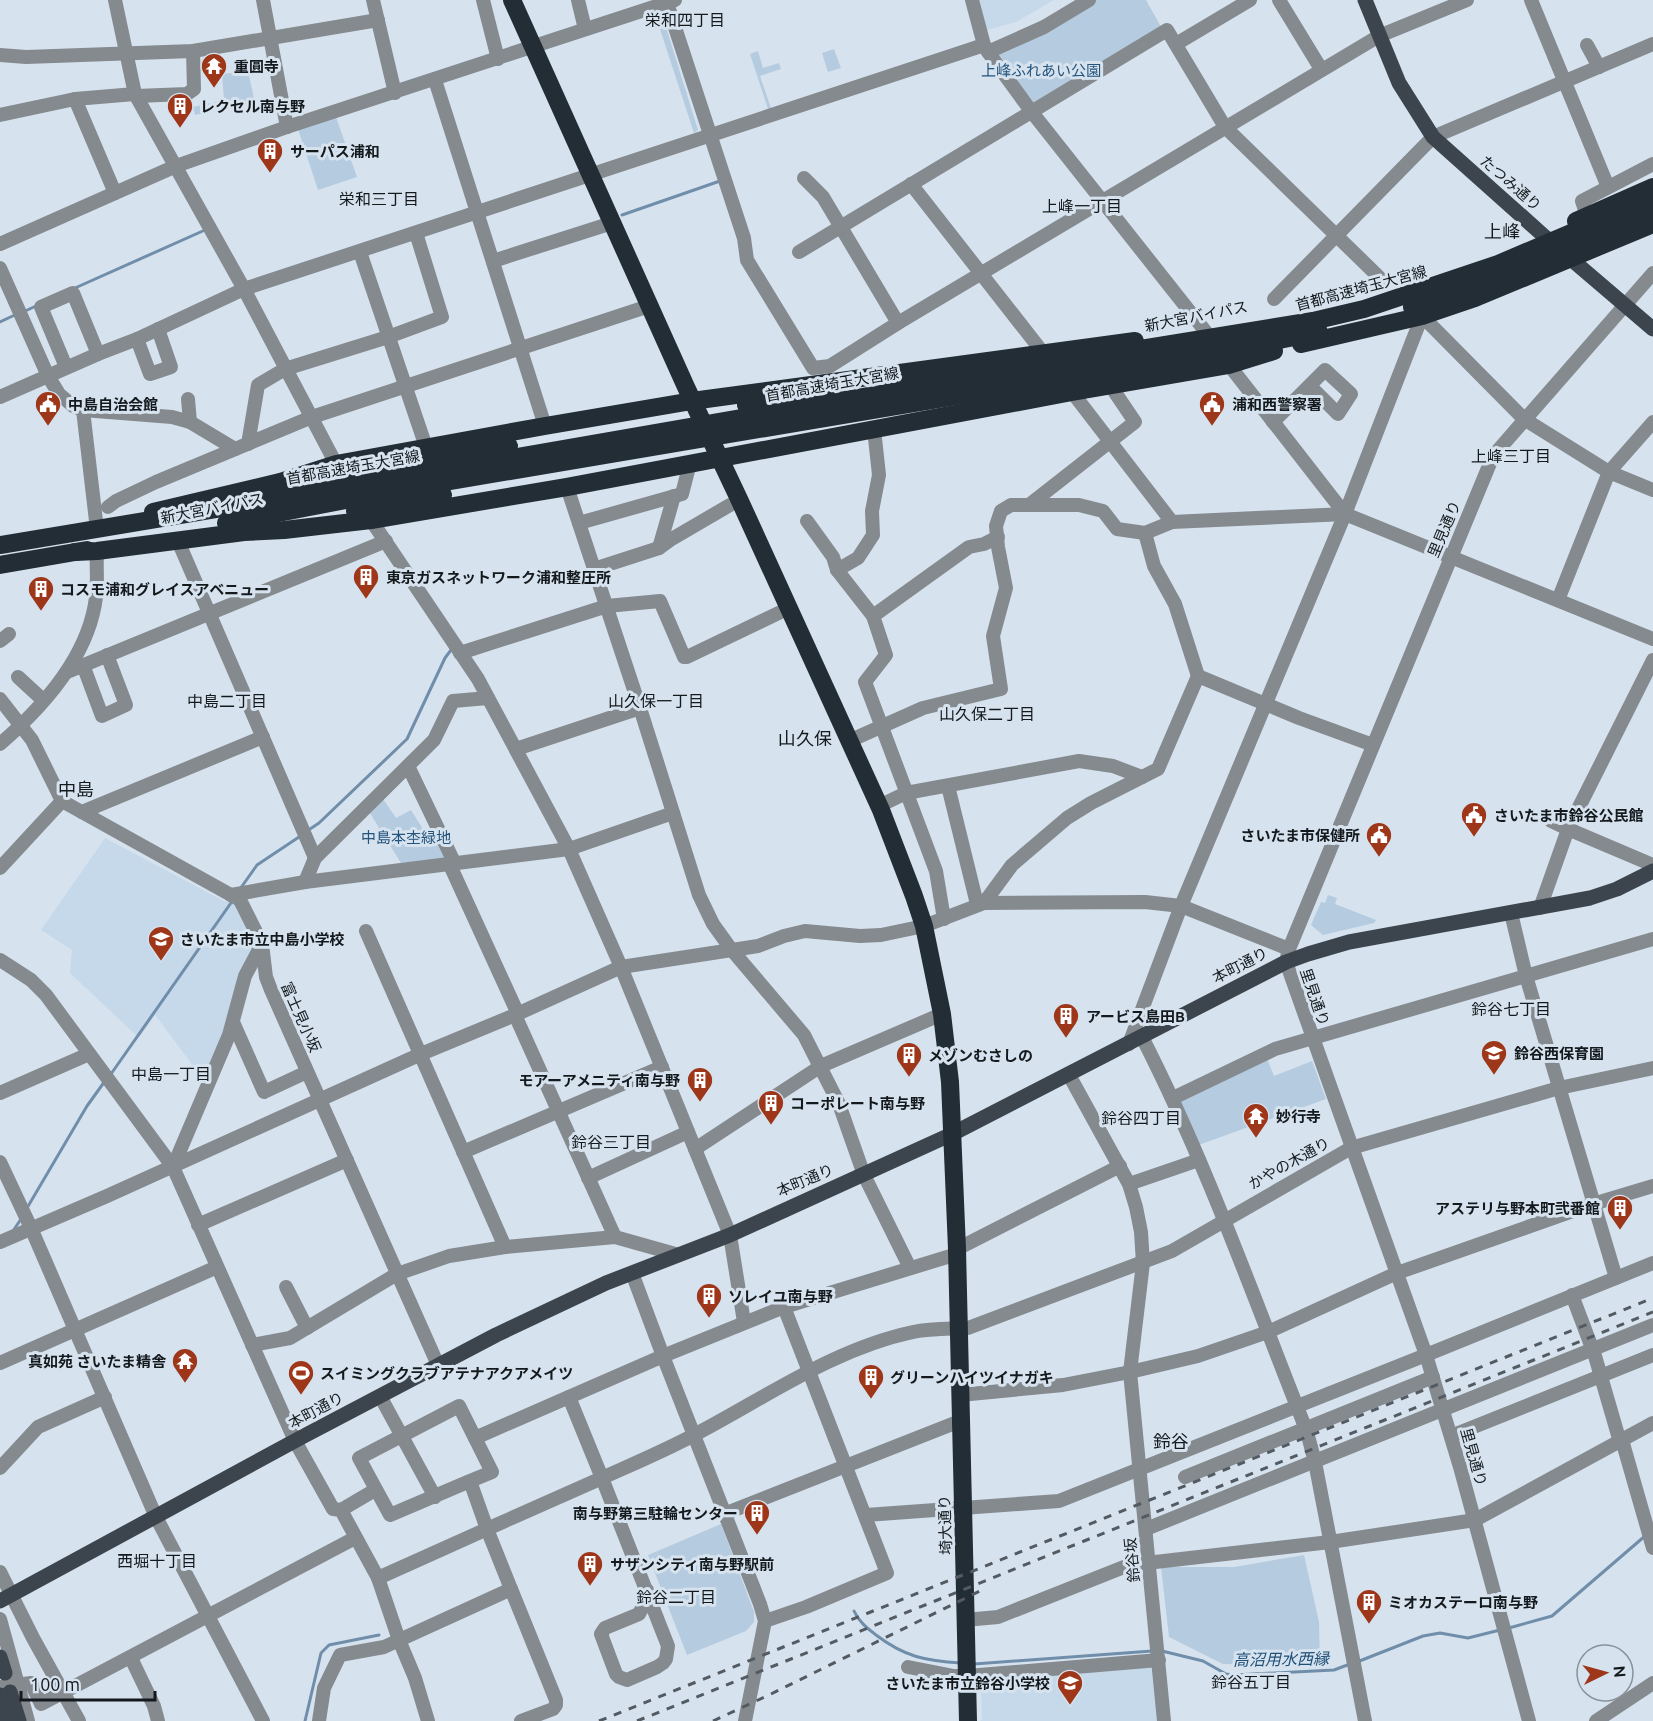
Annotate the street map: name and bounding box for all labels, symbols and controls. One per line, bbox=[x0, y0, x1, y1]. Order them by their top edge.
district label: 栄和四丁目 bbox=[645, 11, 725, 29]
temple icon: 重圓寺 bbox=[199, 51, 229, 89]
place label: 重圓寺 bbox=[234, 58, 279, 75]
park label: 上峰ふれあい公園 bbox=[981, 62, 1101, 79]
building icon: レクセル南与野 bbox=[165, 91, 195, 129]
place label: レクセル南与野 bbox=[200, 98, 305, 115]
building icon: サーパス浦和 bbox=[255, 136, 285, 174]
place label: サーパス浦和 bbox=[290, 143, 380, 160]
street label: たつみ通り bbox=[1477, 152, 1545, 214]
district label: 栄和三丁目 bbox=[339, 190, 419, 208]
district label: 上峰一丁目 bbox=[1042, 197, 1122, 215]
district label: 上峰 bbox=[1484, 221, 1520, 241]
street label: 首都高速埼玉大宮線 bbox=[1294, 262, 1428, 314]
street label: 新大宮バイパス bbox=[1143, 298, 1249, 334]
street label: 首都高速埼玉大宮線 bbox=[764, 364, 900, 404]
public building icon: 中島自治会館 bbox=[33, 389, 63, 427]
public building icon: 浦和西警察署 bbox=[1197, 389, 1227, 427]
place label: 中島自治会館 bbox=[68, 396, 158, 413]
place label: 浦和西警察署 bbox=[1232, 396, 1322, 413]
street label: 首都高速埼玉大宮線 bbox=[285, 447, 421, 487]
district label: 上峰三丁目 bbox=[1471, 447, 1551, 465]
street label: 新大宮バイパス bbox=[159, 490, 265, 526]
street label: 里見通り bbox=[1424, 498, 1464, 560]
building icon: 東京ガスネットワーク浦和整圧所 bbox=[351, 562, 381, 600]
place label: 東京ガスネットワーク浦和整圧所 bbox=[386, 569, 611, 586]
building icon: コスモ浦和グレイスアベニュー bbox=[26, 574, 56, 612]
place label: コスモ浦和グレイスアベニュー bbox=[60, 581, 269, 598]
district label: 中島二丁目 bbox=[187, 692, 267, 710]
district label: 山久保一丁目 bbox=[608, 692, 704, 710]
district label: 山久保二丁目 bbox=[939, 705, 1035, 723]
district label: 山久保 bbox=[778, 728, 832, 748]
district label: 中島 bbox=[58, 779, 94, 799]
public building icon: さいたま市鈴谷公民館 bbox=[1459, 800, 1489, 838]
place label: さいたま市鈴谷公民館 bbox=[1494, 807, 1644, 824]
public building icon: さいたま市保健所 bbox=[1364, 820, 1394, 858]
place label: さいたま市保健所 bbox=[1240, 827, 1360, 844]
park label: 中島本杢緑地 bbox=[361, 829, 451, 846]
school or university icon: さいたま市立中島小学校 bbox=[146, 924, 176, 962]
place label: さいたま市立中島小学校 bbox=[180, 931, 345, 948]
street label: 本町通り bbox=[1209, 944, 1271, 986]
street label: 里見通り bbox=[1297, 966, 1333, 1028]
street label: 富士見小坂 bbox=[278, 979, 324, 1055]
district label: 鈴谷七丁目 bbox=[1471, 1000, 1551, 1018]
building icon: アービス島田B bbox=[1051, 1001, 1081, 1039]
place label: アービス島田B bbox=[1086, 1008, 1185, 1025]
school or university icon: 鈴谷西保育園 bbox=[1479, 1038, 1509, 1076]
building icon: メゾンむさしの bbox=[894, 1040, 924, 1078]
place label: 鈴谷西保育園 bbox=[1514, 1045, 1604, 1062]
place label: メゾンむさしの bbox=[928, 1047, 1033, 1064]
district label: 中島一丁目 bbox=[131, 1065, 211, 1083]
building icon: モアーアメニティ南与野 bbox=[685, 1065, 715, 1103]
place label: モアーアメニティ南与野 bbox=[518, 1072, 680, 1089]
building icon: コーポレート南与野 bbox=[756, 1088, 786, 1126]
place label: コーポレート南与野 bbox=[790, 1095, 925, 1112]
temple icon: 妙行寺 bbox=[1241, 1101, 1271, 1139]
place label: 妙行寺 bbox=[1276, 1108, 1321, 1125]
district label: 鈴谷四丁目 bbox=[1101, 1109, 1181, 1127]
district label: 鈴谷三丁目 bbox=[571, 1133, 651, 1151]
street label: かやの木通り bbox=[1246, 1134, 1332, 1192]
street label: 本町通り bbox=[774, 1160, 836, 1200]
building icon: アステリ与野本町弐番館 bbox=[1605, 1193, 1635, 1231]
place label: アステリ与野本町弐番館 bbox=[1435, 1200, 1600, 1217]
building icon: ソレイユ南与野 bbox=[694, 1281, 724, 1319]
place label: ソレイユ南与野 bbox=[728, 1288, 833, 1305]
temple icon: 真如苑 さいたま精舎 bbox=[170, 1346, 200, 1384]
place label: 真如苑 さいたま精舎 bbox=[28, 1353, 167, 1370]
sports icon: スイミングクラブアテナアクアメイツ bbox=[286, 1358, 316, 1396]
building icon: グリーンハイツイナガキ bbox=[856, 1362, 886, 1400]
place label: スイミングクラブアテナアクアメイツ bbox=[320, 1365, 573, 1382]
place label: グリーンハイツイナガキ bbox=[890, 1369, 1054, 1386]
street label: 本町通り bbox=[286, 1388, 346, 1432]
street label: 里見通り bbox=[1458, 1426, 1490, 1488]
district label: 鈴谷 bbox=[1153, 1431, 1189, 1451]
street label: 埼大通り bbox=[935, 1495, 955, 1555]
building icon: 南与野第三駐輪センター bbox=[742, 1498, 772, 1536]
place label: 南与野第三駐輪センター bbox=[573, 1505, 738, 1522]
street label: 鈴谷坂 bbox=[1121, 1537, 1143, 1583]
building icon: サザンシティ南与野駅前 bbox=[575, 1549, 605, 1587]
district label: 西堀十丁目 bbox=[117, 1552, 197, 1570]
place label: サザンシティ南与野駅前 bbox=[610, 1556, 774, 1573]
building icon: ミオカステーロ南与野 bbox=[1354, 1587, 1384, 1625]
district label: 鈴谷二丁目 bbox=[636, 1588, 716, 1606]
place label: ミオカステーロ南与野 bbox=[1388, 1594, 1538, 1611]
north arrow bbox=[1575, 1643, 1635, 1703]
water label: 高沼用水西縁 bbox=[1233, 1649, 1331, 1669]
scale bar bbox=[21, 1664, 154, 1702]
text: N bbox=[1610, 1665, 1629, 1678]
school or university icon: さいたま市立鈴谷小学校 bbox=[1055, 1668, 1085, 1706]
district label: 鈴谷五丁目 bbox=[1211, 1673, 1291, 1691]
text: 100 m bbox=[30, 1674, 80, 1694]
place label: さいたま市立鈴谷小学校 bbox=[885, 1675, 1050, 1692]

